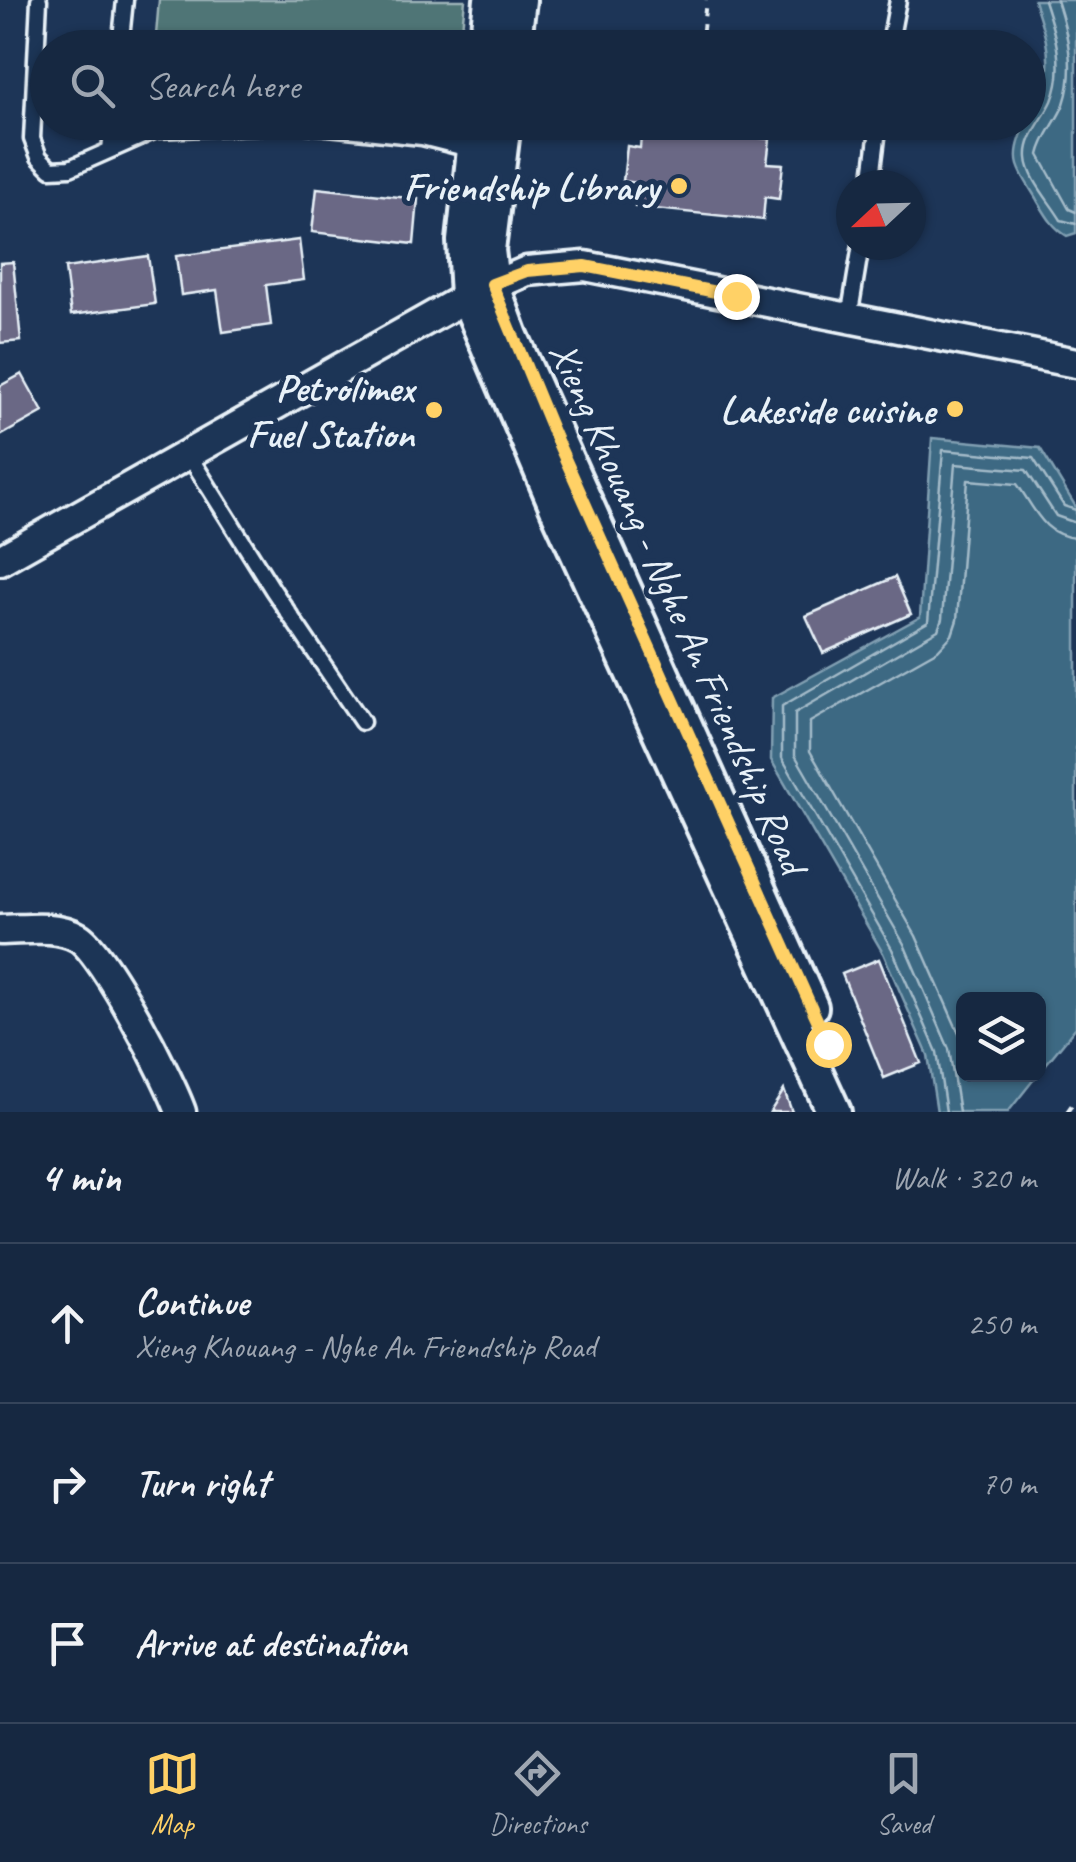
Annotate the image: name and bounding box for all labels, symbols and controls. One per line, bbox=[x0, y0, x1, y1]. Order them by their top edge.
search box bbox=[30, 30, 1046, 140]
icon: search bbox=[65, 58, 120, 113]
text: Search here bbox=[145, 62, 300, 109]
place label: Friendship Library bbox=[403, 162, 662, 212]
north arrow bbox=[836, 170, 926, 260]
marker: Friendship Library bbox=[668, 175, 690, 197]
route end bbox=[714, 274, 760, 320]
street label: Xieng Khouang - Nghe An Friendship Road bbox=[538, 334, 821, 886]
place label: Petrolimex Fuel Station bbox=[247, 363, 417, 459]
place label: Lakeside cuisine bbox=[720, 385, 938, 435]
marker: Lakeside cuisine bbox=[944, 398, 966, 420]
marker: Petrolimex Fuel Station bbox=[423, 399, 445, 421]
map controls bbox=[956, 992, 1046, 1082]
button: layers bbox=[956, 992, 1046, 1082]
route start bbox=[806, 1022, 852, 1068]
text: 4 min bbox=[40, 1151, 120, 1204]
text: Walk · 320 m bbox=[892, 1157, 1036, 1198]
text: Continue bbox=[135, 1279, 249, 1326]
icon: ahead bbox=[40, 1296, 95, 1351]
text: 250 m bbox=[967, 1303, 1036, 1344]
text: Xieng Khouang - Nghe An Friendship Road bbox=[135, 1326, 596, 1367]
icon: right bbox=[40, 1456, 95, 1511]
text: Turn right bbox=[135, 1460, 269, 1507]
text: 70 m bbox=[982, 1463, 1036, 1504]
icon: arrive bbox=[40, 1616, 95, 1671]
text: Arrive at destination bbox=[135, 1620, 407, 1667]
tab: Map bbox=[145, 1746, 200, 1841]
tab: Directions bbox=[489, 1746, 587, 1841]
tab: Saved bbox=[876, 1746, 931, 1841]

